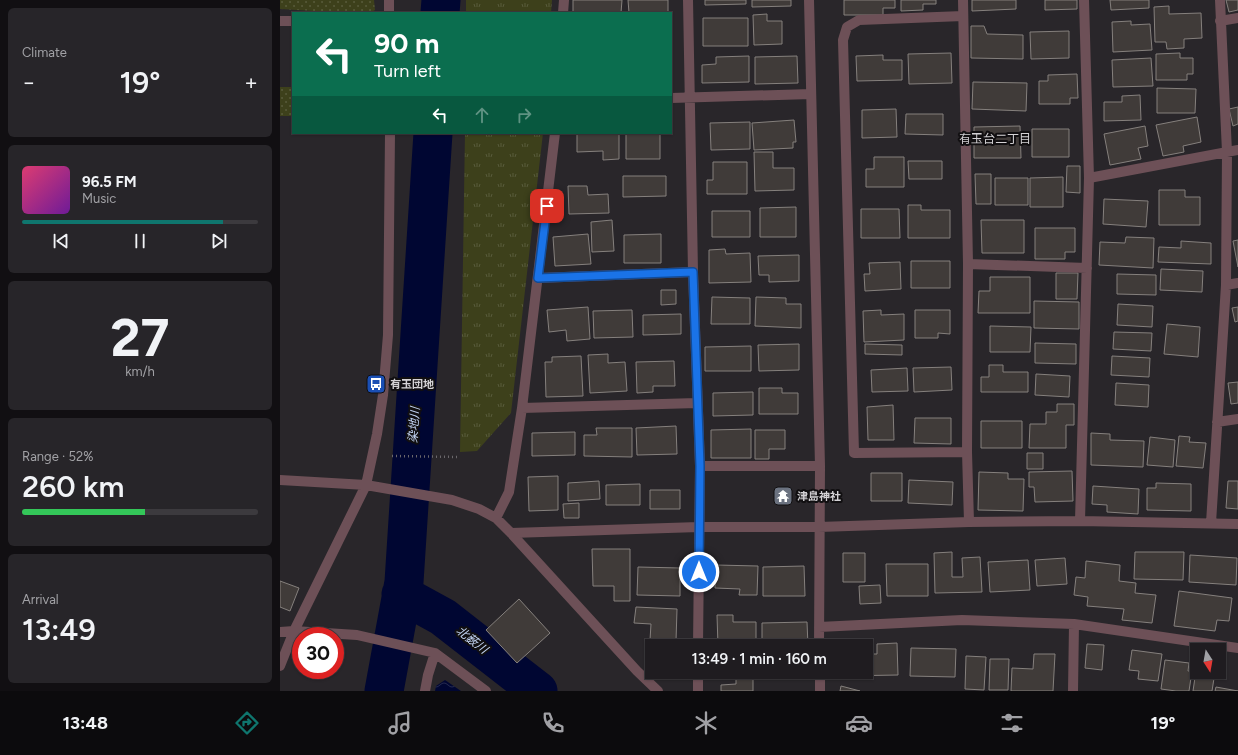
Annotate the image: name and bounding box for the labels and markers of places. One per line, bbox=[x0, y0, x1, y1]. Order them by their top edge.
pin bbox=[530, 189, 564, 223]
bus stop icon: 有玉団地 bbox=[365, 373, 387, 395]
place label: 有玉団地 bbox=[390, 378, 434, 391]
temple icon: 津島神社 bbox=[772, 485, 794, 507]
place label: 津島神社 bbox=[797, 490, 841, 503]

